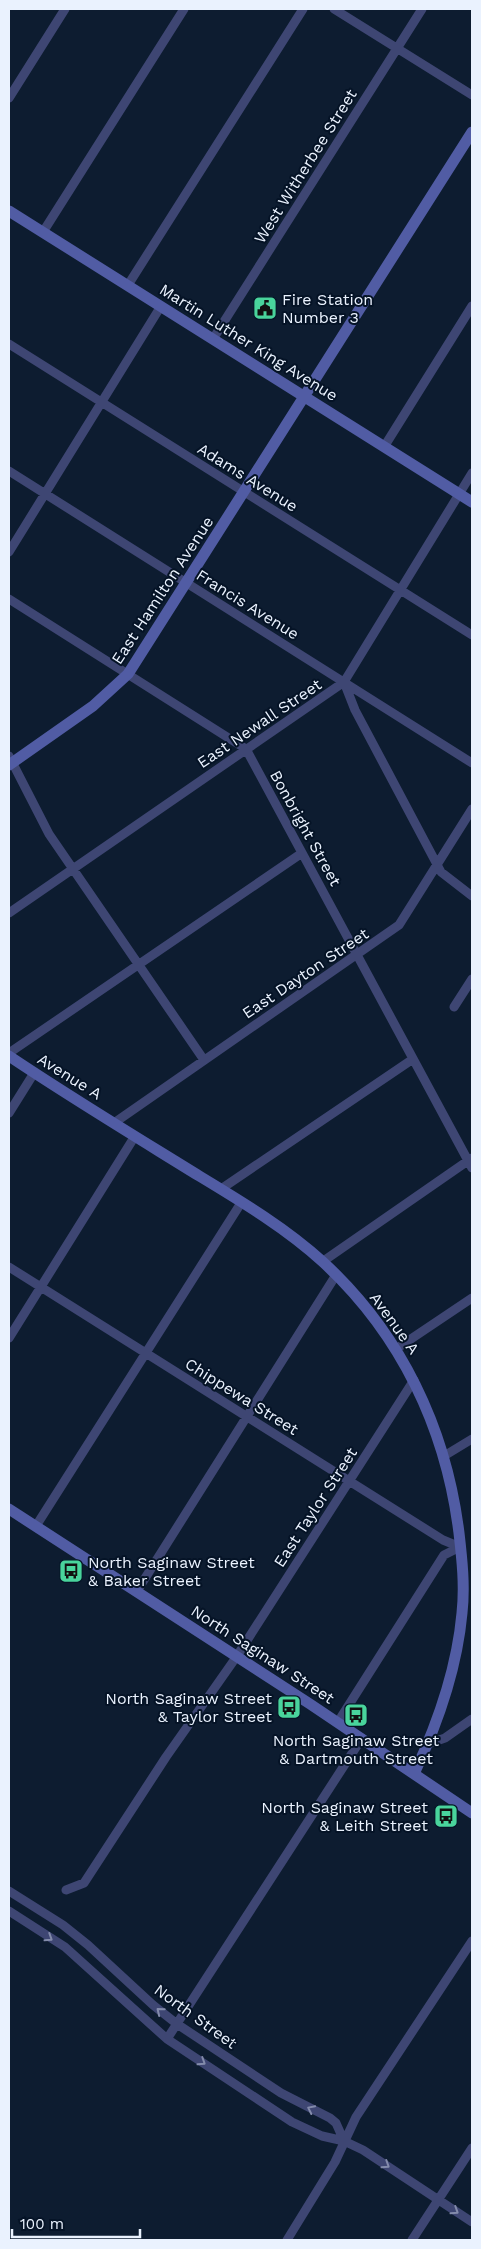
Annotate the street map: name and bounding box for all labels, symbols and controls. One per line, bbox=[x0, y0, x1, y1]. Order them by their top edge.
street label: West Witherbee Street bbox=[250, 85, 361, 247]
street label: Martin Luther King Avenue bbox=[156, 280, 341, 405]
place label: Fire Station Number 3 bbox=[282, 290, 373, 327]
public building icon: Fire Station Number 3 bbox=[252, 295, 278, 321]
street label: Adams Avenue bbox=[194, 439, 301, 516]
street label: East Hamilton Avenue bbox=[108, 513, 217, 668]
street label: Francis Avenue bbox=[193, 565, 303, 644]
street label: East Newall Street bbox=[194, 675, 325, 772]
street label: Bonbright Street bbox=[266, 767, 345, 890]
street label: East Dayton Street bbox=[239, 924, 372, 1023]
street label: Avenue A bbox=[34, 1049, 106, 1104]
street label: Avenue A bbox=[366, 1289, 424, 1358]
street label: Chippewa Street bbox=[182, 1354, 302, 1439]
street label: East Taylor Street bbox=[270, 1444, 361, 1571]
place label: North Saginaw Street & Baker Street bbox=[88, 1553, 255, 1590]
bus stop icon: North Saginaw Street & Baker Street bbox=[58, 1558, 84, 1584]
street label: North Saginaw Street bbox=[188, 1601, 338, 1708]
place label: North Saginaw Street & Taylor Street bbox=[105, 1689, 272, 1726]
bus stop icon: North Saginaw Street & Taylor Street bbox=[276, 1694, 302, 1720]
bus stop icon: North Saginaw Street & Dartmouth Street bbox=[343, 1702, 369, 1728]
place label: North Saginaw Street & Dartmouth Street bbox=[273, 1731, 440, 1768]
place label: North Saginaw Street & Leith Street bbox=[261, 1798, 428, 1835]
bus stop icon: North Saginaw Street & Leith Street bbox=[433, 1803, 459, 1829]
one-way arrow bbox=[44, 1931, 53, 1941]
street label: North Street bbox=[151, 1980, 241, 2053]
one-way arrow bbox=[157, 2008, 166, 2016]
one-way arrow bbox=[196, 2056, 206, 2065]
one-way arrow bbox=[307, 2105, 316, 2115]
one-way arrow bbox=[380, 2159, 389, 2168]
one-way arrow bbox=[450, 2204, 459, 2214]
scale bar bbox=[12, 2206, 140, 2238]
text: 100 m bbox=[20, 2215, 64, 2233]

